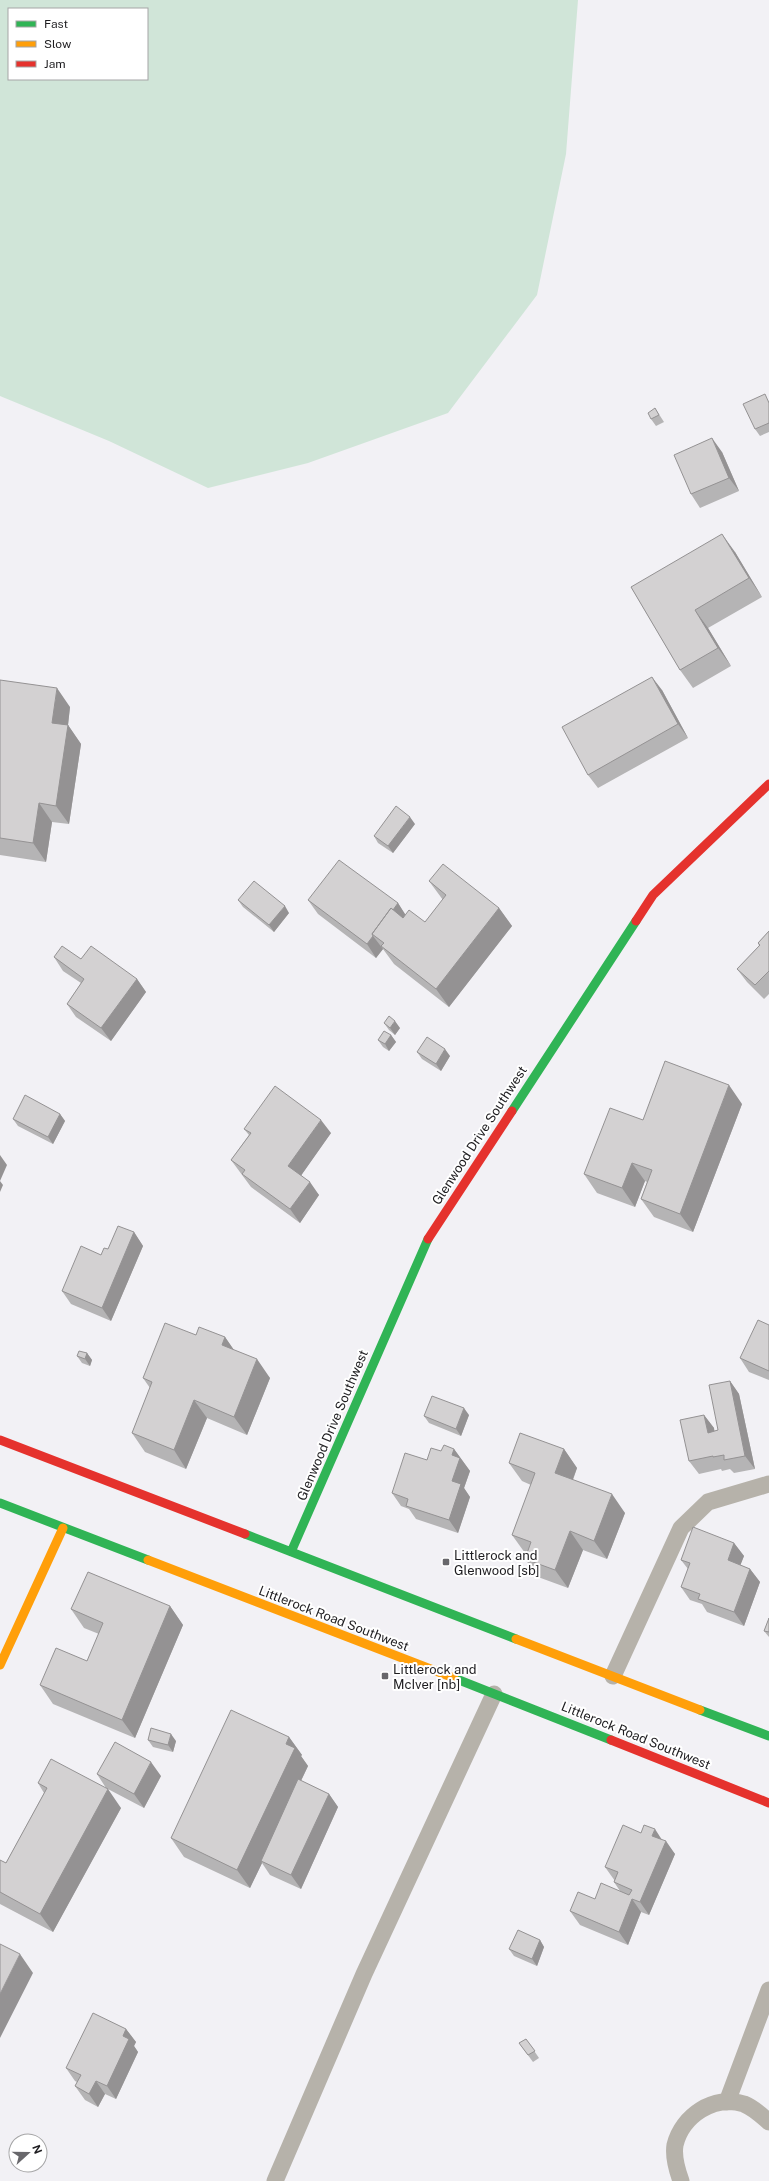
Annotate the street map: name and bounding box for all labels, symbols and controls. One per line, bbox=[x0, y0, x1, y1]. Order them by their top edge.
legend bbox=[8, 8, 148, 80]
text: Fast bbox=[44, 17, 69, 31]
text: Slow bbox=[44, 37, 72, 51]
text: Jam bbox=[44, 57, 66, 71]
street label: Glenwood Drive Southwest bbox=[429, 1063, 530, 1207]
street label: Glenwood Drive Southwest bbox=[294, 1348, 371, 1503]
place label: Littlerock and Glenwood [sb] bbox=[454, 1548, 540, 1578]
marker: Littlerock and Glenwood [sb] bbox=[441, 1557, 451, 1567]
street label: Littlerock Road Southwest bbox=[257, 1583, 411, 1654]
place label: Littlerock and McIver [nb] bbox=[393, 1662, 476, 1692]
marker: Littlerock and McIver [nb] bbox=[380, 1671, 390, 1681]
street label: Littlerock Road Southwest bbox=[559, 1699, 713, 1772]
north arrow bbox=[8, 2133, 48, 2173]
text: N bbox=[30, 2143, 44, 2156]

